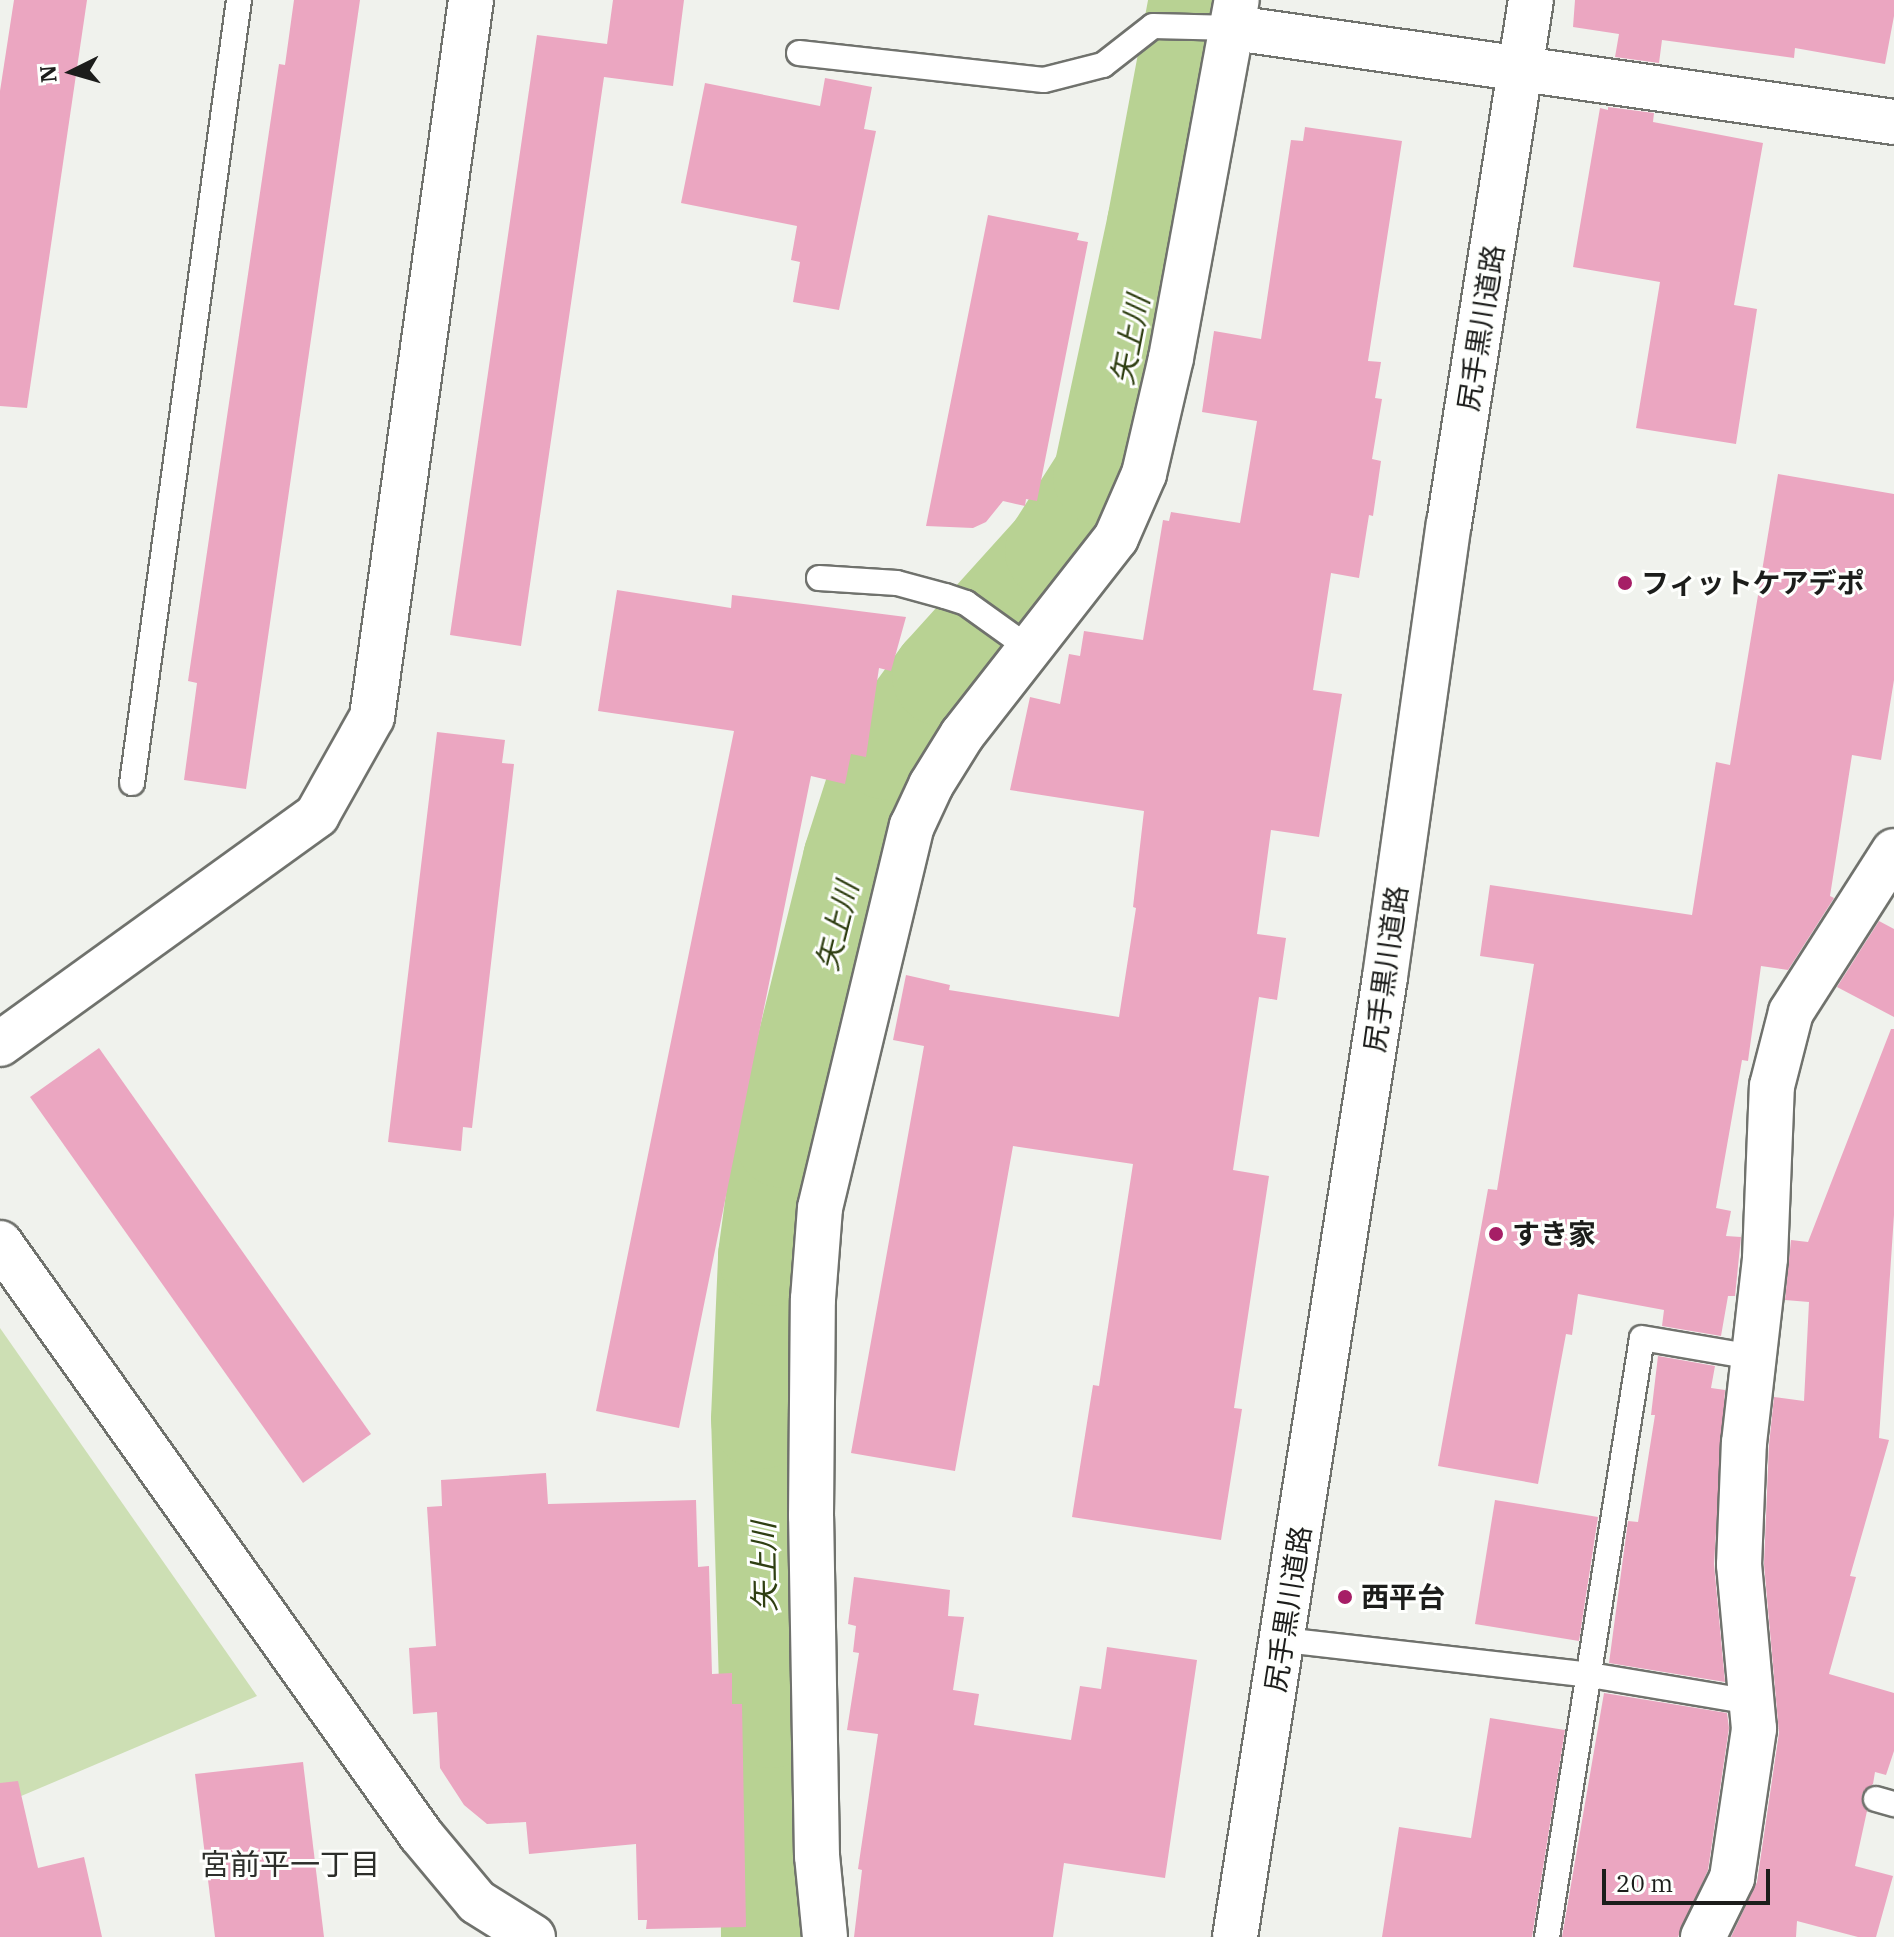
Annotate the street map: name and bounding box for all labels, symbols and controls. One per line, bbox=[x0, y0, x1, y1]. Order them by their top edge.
north arrow bbox=[32, 32, 112, 112]
text: N bbox=[32, 64, 63, 84]
street label: 尻手黒川道路 bbox=[1451, 242, 1511, 414]
water label: 矢上川 bbox=[1104, 292, 1156, 388]
place label: フィットケアデポ bbox=[1641, 566, 1865, 600]
marker: フィットケアデポ bbox=[1616, 574, 1634, 592]
water label: 矢上川 bbox=[809, 878, 865, 974]
street label: 尻手黒川道路 bbox=[1358, 883, 1414, 1055]
place label: すき家 bbox=[1512, 1217, 1596, 1251]
marker: すき家 bbox=[1487, 1225, 1505, 1243]
water label: 矢上川 bbox=[745, 1522, 783, 1612]
street label: 尻手黒川道路 bbox=[1258, 1523, 1318, 1695]
place label: 西平台 bbox=[1361, 1580, 1445, 1614]
marker: 西平台 bbox=[1336, 1588, 1354, 1606]
district label: 宮前平一丁目 bbox=[200, 1846, 380, 1882]
scale bar bbox=[1606, 1853, 1774, 1903]
text: 20 m bbox=[1616, 1867, 1673, 1899]

